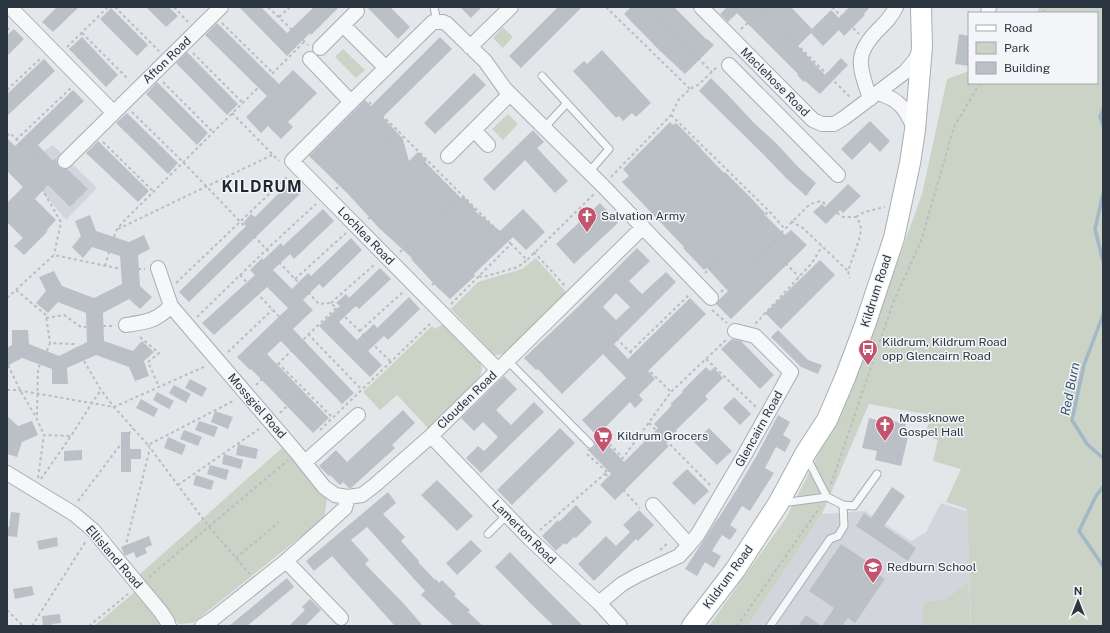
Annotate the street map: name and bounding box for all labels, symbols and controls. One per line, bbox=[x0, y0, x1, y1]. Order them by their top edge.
legend bbox=[968, 12, 1098, 84]
text: Road bbox=[1004, 21, 1032, 35]
street label: Afton Road bbox=[140, 33, 194, 87]
text: Park bbox=[1004, 41, 1030, 55]
street label: Maclehose Road bbox=[738, 45, 812, 119]
text: Building bbox=[1004, 61, 1050, 75]
district label: KILDRUM bbox=[221, 177, 303, 196]
street label: Lochlea Road bbox=[335, 204, 397, 268]
church icon: Salvation Army bbox=[576, 205, 598, 233]
place label: Salvation Army bbox=[601, 209, 686, 223]
street label: Kildrum Road bbox=[858, 253, 894, 329]
place label: Kildrum, Kildrum Road opp Glencairn Road bbox=[882, 335, 1007, 363]
bus stop icon: Kildrum, Kildrum Road opp Glencairn Road bbox=[857, 338, 879, 366]
water label: Red Burn bbox=[1057, 361, 1083, 417]
street label: Clouden Road bbox=[434, 368, 500, 432]
street label: Mossgiel Road bbox=[225, 371, 289, 441]
street label: Glencairn Road bbox=[732, 388, 786, 470]
place label: Mossknowe Gospel Hall bbox=[899, 411, 965, 439]
church icon: Mossknowe Gospel Hall bbox=[874, 414, 896, 442]
supermarket icon: Kildrum Grocers bbox=[592, 425, 614, 453]
place label: Kildrum Grocers bbox=[617, 429, 708, 443]
street label: Lamerton Road bbox=[489, 497, 559, 567]
street label: Ellisland Road bbox=[83, 523, 145, 591]
street label: Kildrum Road bbox=[700, 542, 756, 612]
school or university icon: Redburn School bbox=[862, 556, 884, 584]
place label: Redburn School bbox=[887, 560, 977, 574]
north arrow bbox=[1058, 581, 1098, 621]
text: N bbox=[1074, 585, 1082, 597]

